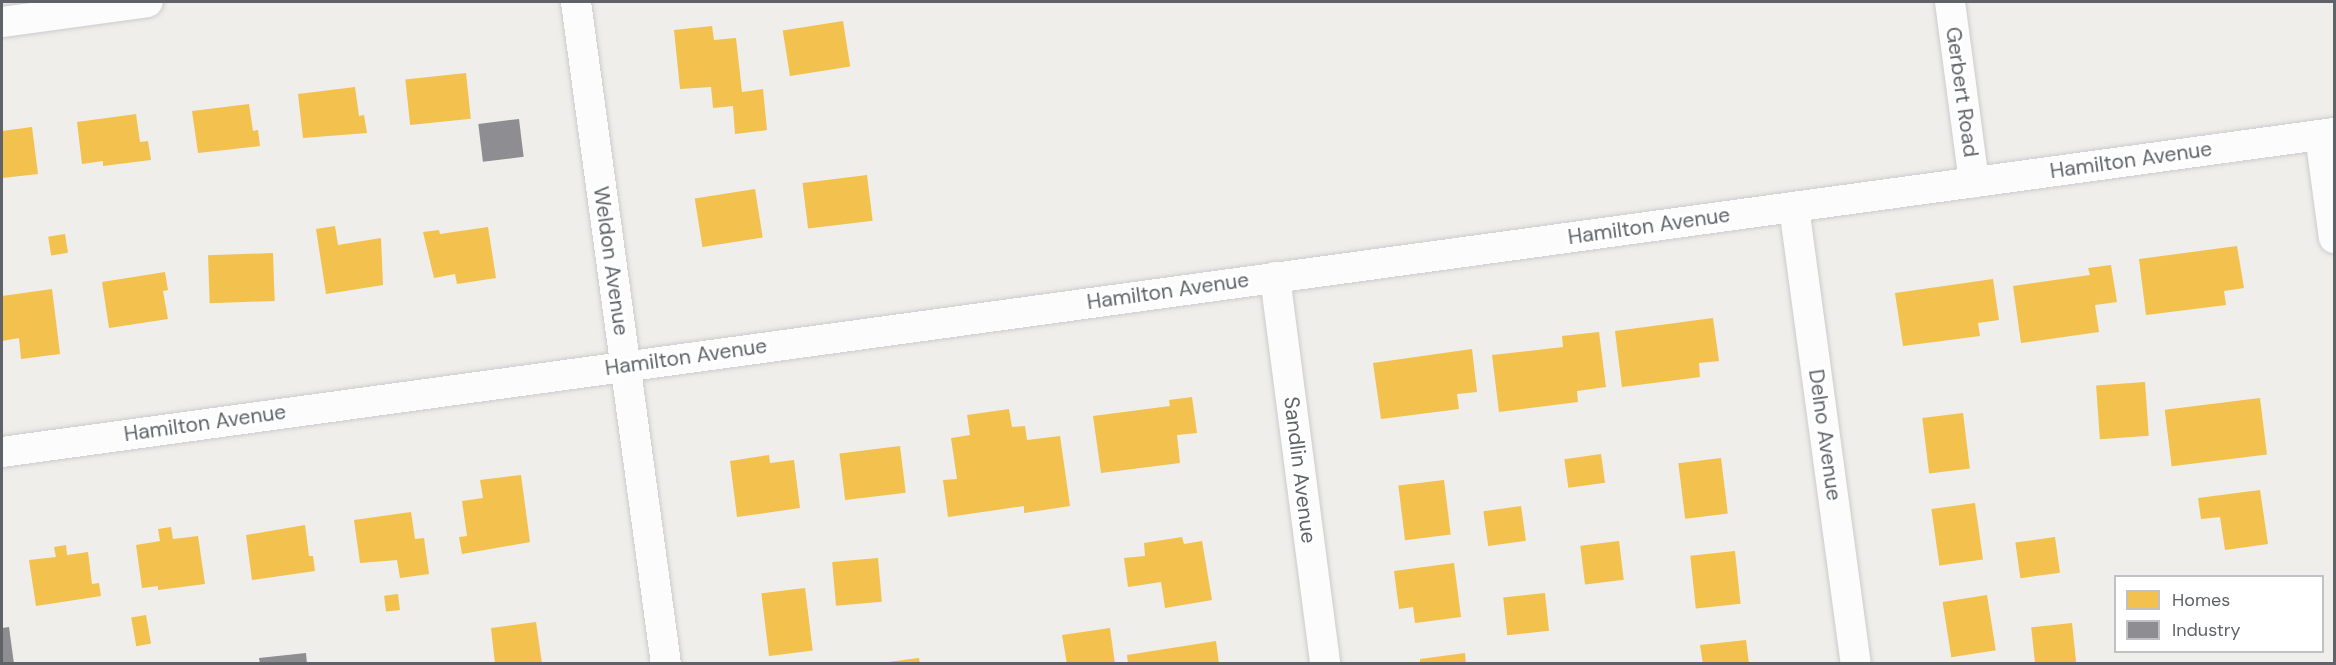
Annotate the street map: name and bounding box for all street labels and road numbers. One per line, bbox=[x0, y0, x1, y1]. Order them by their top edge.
street label: Gerbert Road bbox=[1940, 25, 1984, 159]
street label: Hamilton Avenue bbox=[2048, 136, 2214, 184]
street label: Weldon Avenue bbox=[588, 185, 634, 337]
street label: Hamilton Avenue bbox=[1566, 202, 1732, 250]
street label: Hamilton Avenue bbox=[1085, 267, 1251, 315]
street label: Hamilton Avenue bbox=[603, 333, 769, 381]
street label: Delno Avenue bbox=[1803, 368, 1847, 502]
street label: Sandlin Avenue bbox=[1279, 395, 1321, 545]
street label: Hamilton Avenue bbox=[122, 399, 288, 447]

